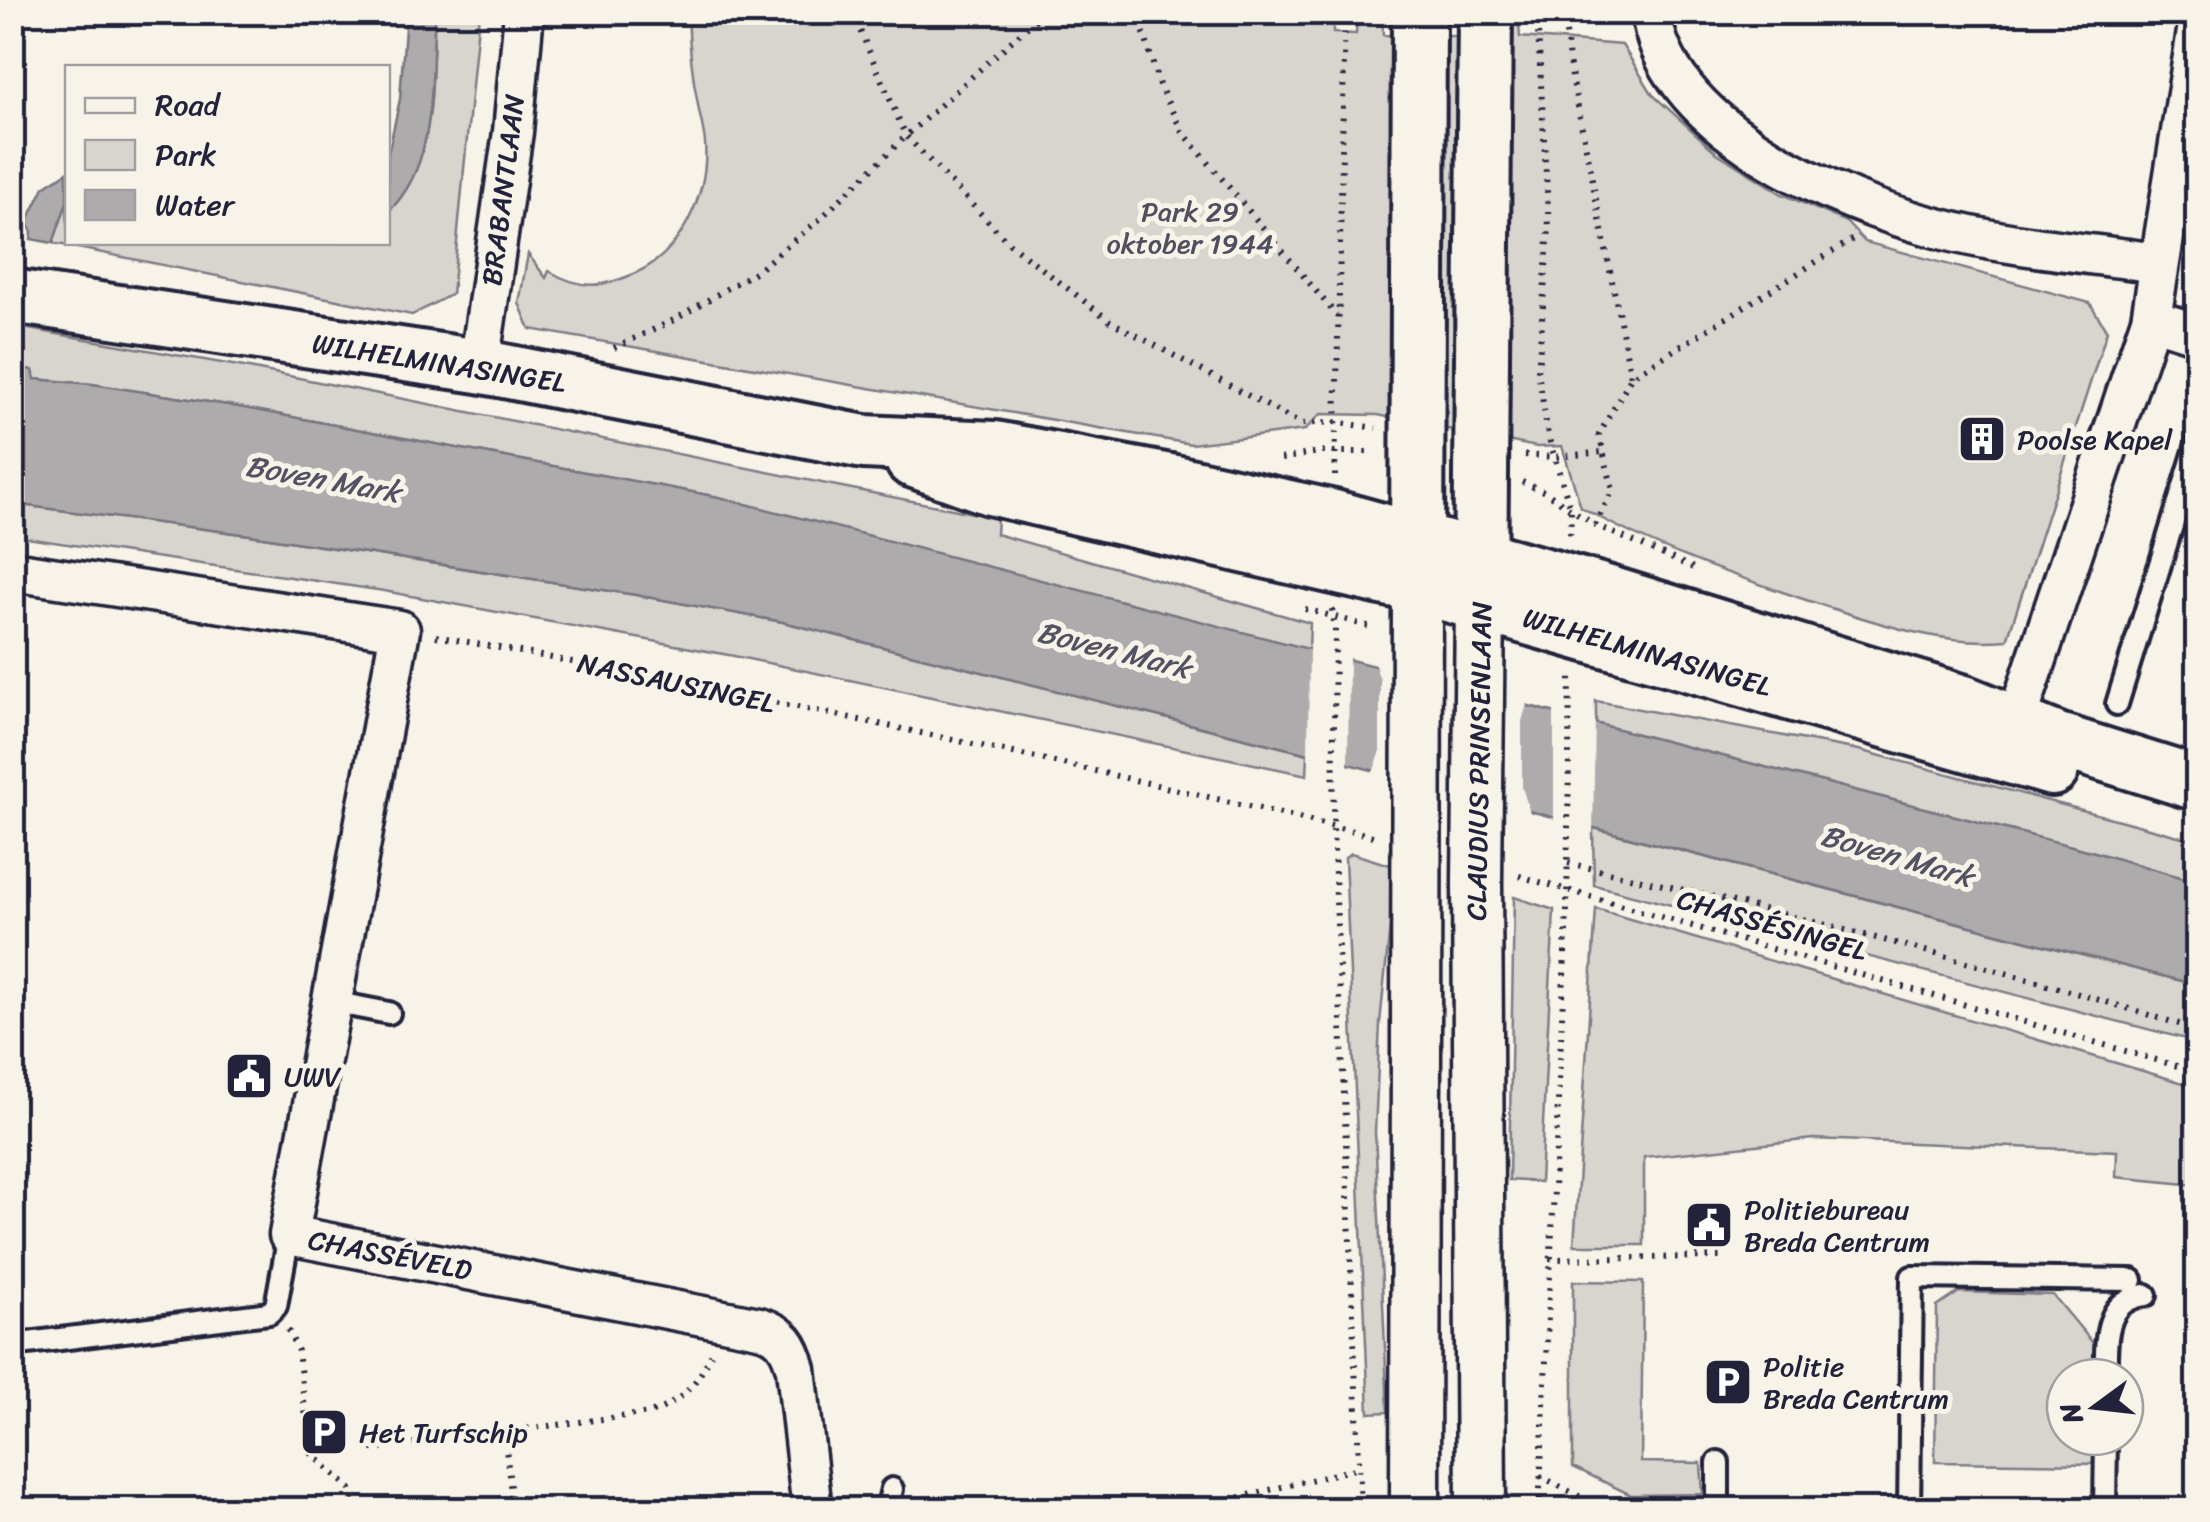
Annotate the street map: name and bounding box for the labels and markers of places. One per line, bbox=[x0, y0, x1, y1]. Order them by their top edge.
building icon: Poolse Kapel bbox=[1956, 413, 2008, 465]
place label: Poolse Kapel bbox=[2017, 415, 2173, 464]
public building icon: UWV bbox=[223, 1050, 275, 1102]
place label: UWV bbox=[284, 1052, 342, 1101]
place label: Politiebureau Breda Centrum bbox=[1744, 1185, 1930, 1266]
public building icon: Politiebureau Breda Centrum bbox=[1683, 1199, 1735, 1251]
place label: Politie Breda Centrum bbox=[1763, 1342, 1949, 1423]
parking icon: Politie Breda Centrum bbox=[1702, 1356, 1754, 1408]
parking icon: Het Turfschip bbox=[298, 1406, 350, 1458]
place label: Het Turfschip bbox=[359, 1408, 528, 1457]

